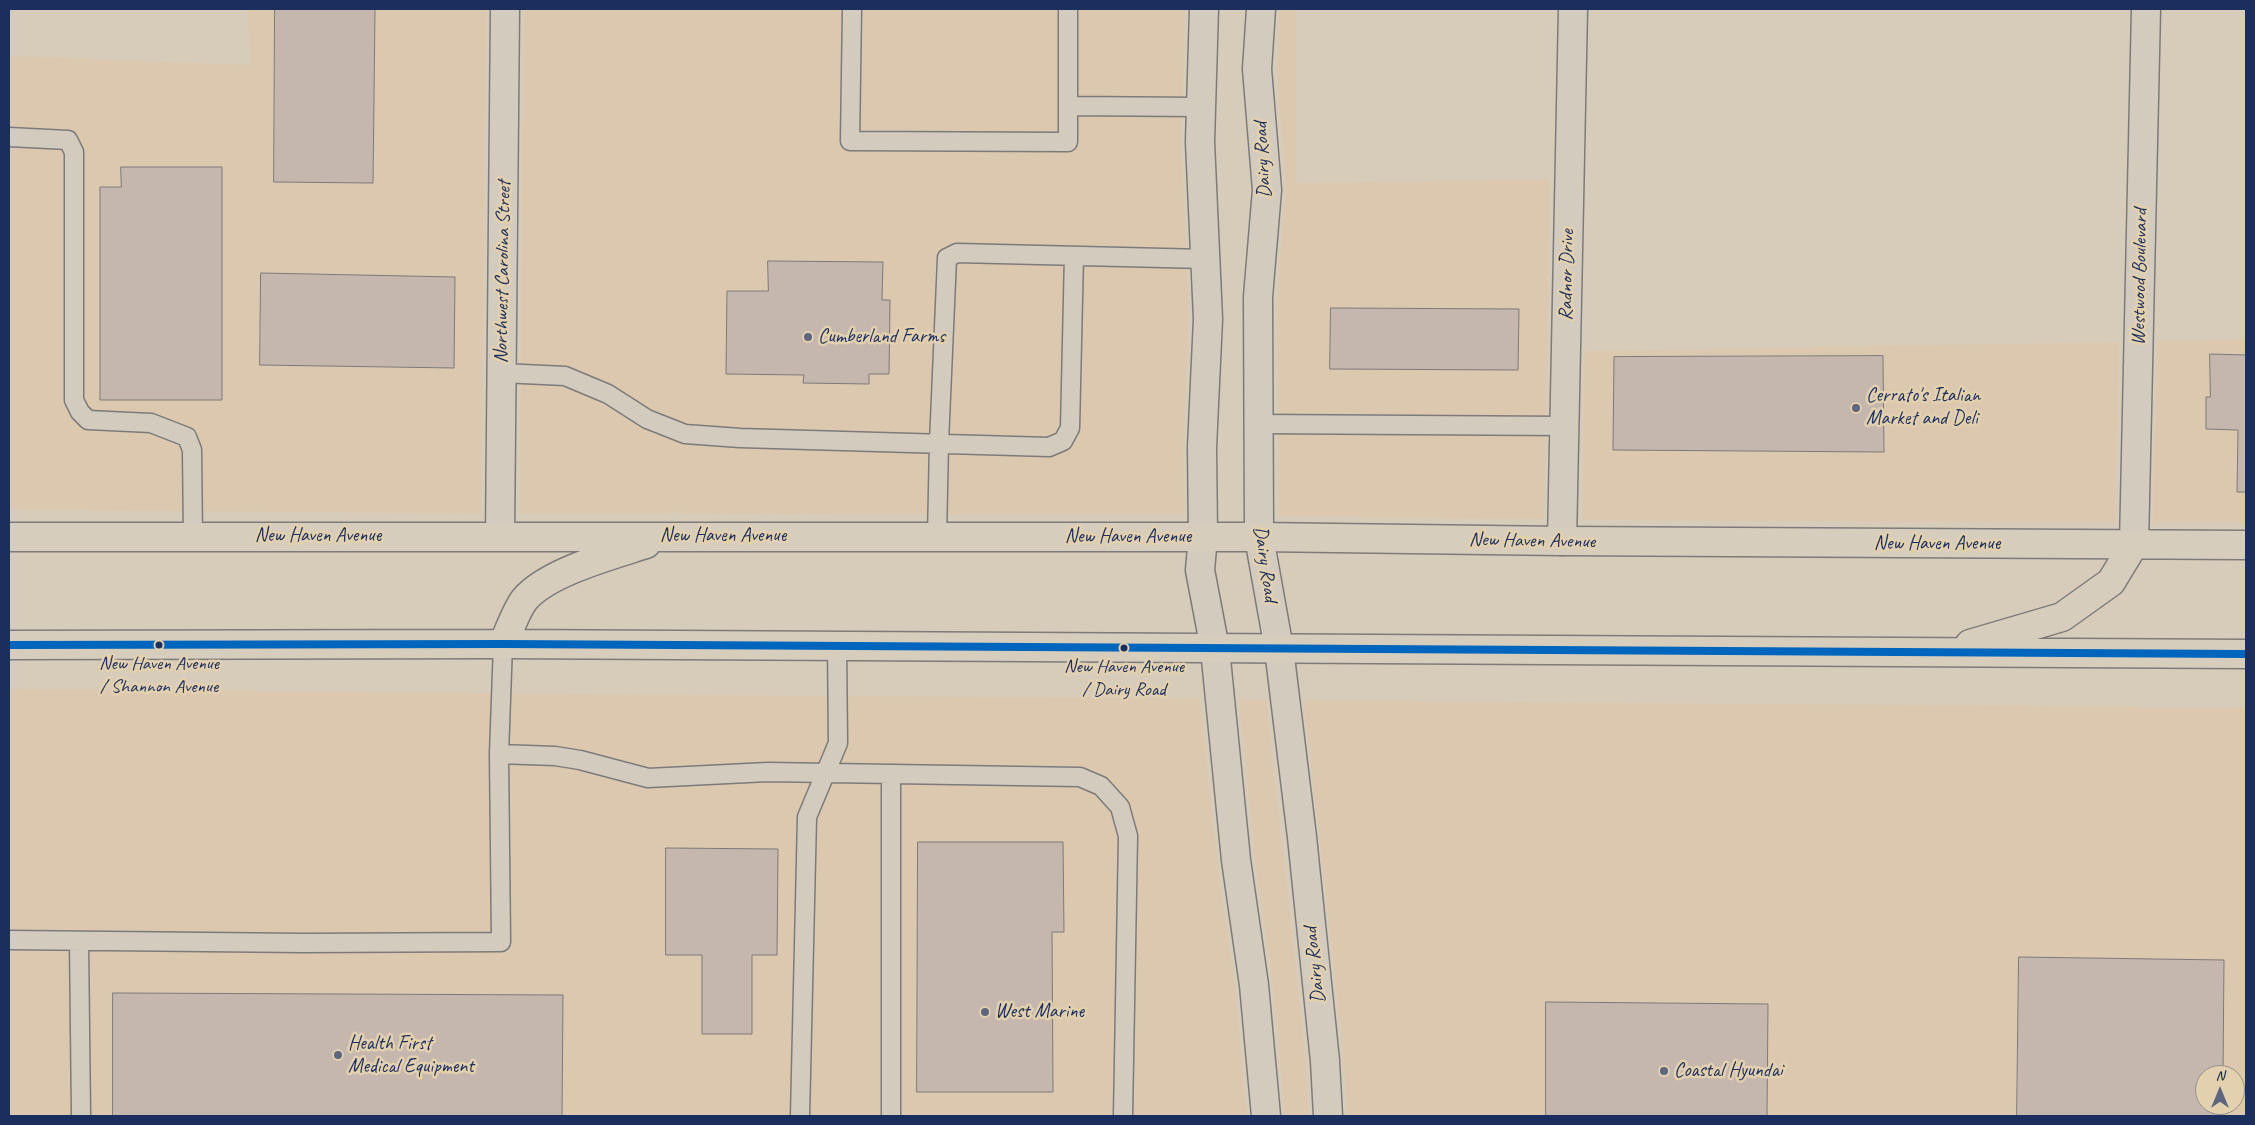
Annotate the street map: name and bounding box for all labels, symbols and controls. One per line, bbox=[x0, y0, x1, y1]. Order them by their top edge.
street label: Dairy Road bbox=[1249, 121, 1277, 199]
street label: Northwest Carolina Street bbox=[489, 180, 517, 364]
street label: Westwood Boulevard bbox=[2127, 208, 2153, 346]
street label: Radnor Drive bbox=[1554, 229, 1580, 321]
place label: Cumberland Farms bbox=[818, 325, 945, 349]
marker: Cumberland Farms bbox=[802, 331, 814, 343]
place label: Cerrato's Italian Market and Deli bbox=[1866, 384, 1980, 431]
marker: Cerrato's Italian Market and Deli bbox=[1850, 402, 1862, 414]
street label: New Haven Avenue bbox=[255, 524, 381, 548]
street label: New Haven Avenue bbox=[660, 524, 786, 548]
street label: New Haven Avenue bbox=[1065, 525, 1191, 549]
street label: Dairy Road bbox=[1248, 525, 1282, 603]
street label: New Haven Avenue bbox=[1469, 528, 1595, 554]
street label: New Haven Avenue bbox=[1874, 532, 2000, 556]
marker: New Haven Avenue / Shannon Avenue bbox=[154, 640, 164, 650]
marker: New Haven Avenue / Dairy Road bbox=[1119, 643, 1129, 653]
place label: New Haven Avenue / Shannon Avenue bbox=[99, 653, 219, 697]
place label: New Haven Avenue / Dairy Road bbox=[1064, 656, 1184, 700]
street label: Dairy Road bbox=[1299, 926, 1331, 1004]
place label: West Marine bbox=[995, 1000, 1084, 1024]
marker: West Marine bbox=[979, 1006, 991, 1018]
place label: Health First Medical Equipment bbox=[348, 1032, 474, 1079]
marker: Health First Medical Equipment bbox=[332, 1049, 344, 1061]
place label: Coastal Hyundai bbox=[1674, 1059, 1782, 1083]
marker: Coastal Hyundai bbox=[1658, 1065, 1670, 1077]
north arrow bbox=[2195, 1065, 2245, 1115]
text: N bbox=[2216, 1067, 2224, 1084]

